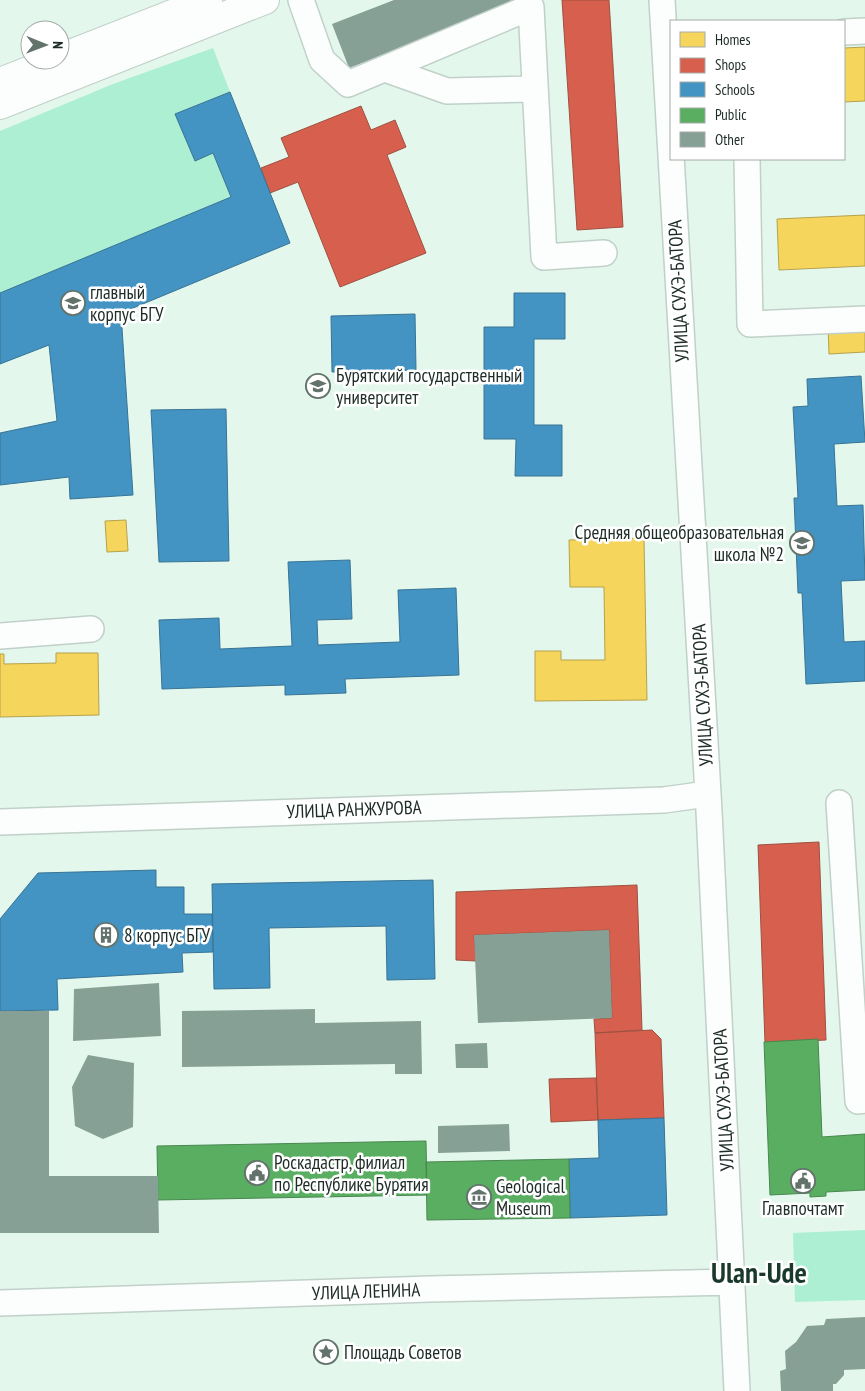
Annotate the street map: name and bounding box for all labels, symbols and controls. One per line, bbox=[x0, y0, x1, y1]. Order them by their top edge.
north arrow bbox=[20, 20, 70, 70]
legend bbox=[670, 20, 845, 160]
text: Homes bbox=[715, 30, 751, 49]
text: N bbox=[49, 41, 67, 49]
text: Shops bbox=[715, 55, 746, 74]
text: Schools bbox=[715, 80, 755, 99]
text: Public bbox=[715, 105, 747, 124]
text: Other bbox=[715, 130, 745, 149]
street label: УЛИЦА СУХЭ-БАТОРА bbox=[662, 219, 694, 363]
place label: главный корпус БГУ bbox=[90, 280, 164, 326]
school or university icon: главный корпус БГУ bbox=[60, 290, 86, 316]
place label: Бурятский государственный университет bbox=[336, 363, 522, 409]
school or university icon: Бурятский государственный университет bbox=[305, 373, 331, 399]
place label: Средняя общеобразовательная школа №2 bbox=[575, 520, 784, 566]
school or university icon: Средняя общеобразовательная школа №2 bbox=[789, 530, 815, 556]
street label: УЛИЦА СУХЭ-БАТОРА bbox=[686, 623, 718, 767]
street label: УЛИЦА РАНЖУРОВА bbox=[286, 795, 422, 823]
building icon: 8 корпус БГУ bbox=[93, 922, 119, 948]
place label: 8 корпус БГУ bbox=[124, 923, 211, 947]
street label: УЛИЦА СУХЭ-БАТОРА bbox=[707, 1028, 739, 1172]
place label: Роскадастр, филиал по Республике Бурятия bbox=[274, 1150, 429, 1196]
public building icon: Роскадастр, филиал по Республике Бурятия bbox=[244, 1160, 270, 1186]
public building icon: Главпочтамт bbox=[790, 1168, 816, 1194]
place label: Geological Museum bbox=[496, 1174, 566, 1220]
museum icon: Geological Museum bbox=[466, 1184, 492, 1210]
place label: Главпочтамт bbox=[762, 1196, 845, 1220]
district label: Ulan-Ude bbox=[711, 1253, 807, 1291]
street label: УЛИЦА ЛЕНИНА bbox=[311, 1277, 421, 1305]
place icon: Площадь Советов bbox=[313, 1339, 339, 1365]
place label: Площадь Советов bbox=[344, 1340, 462, 1364]

